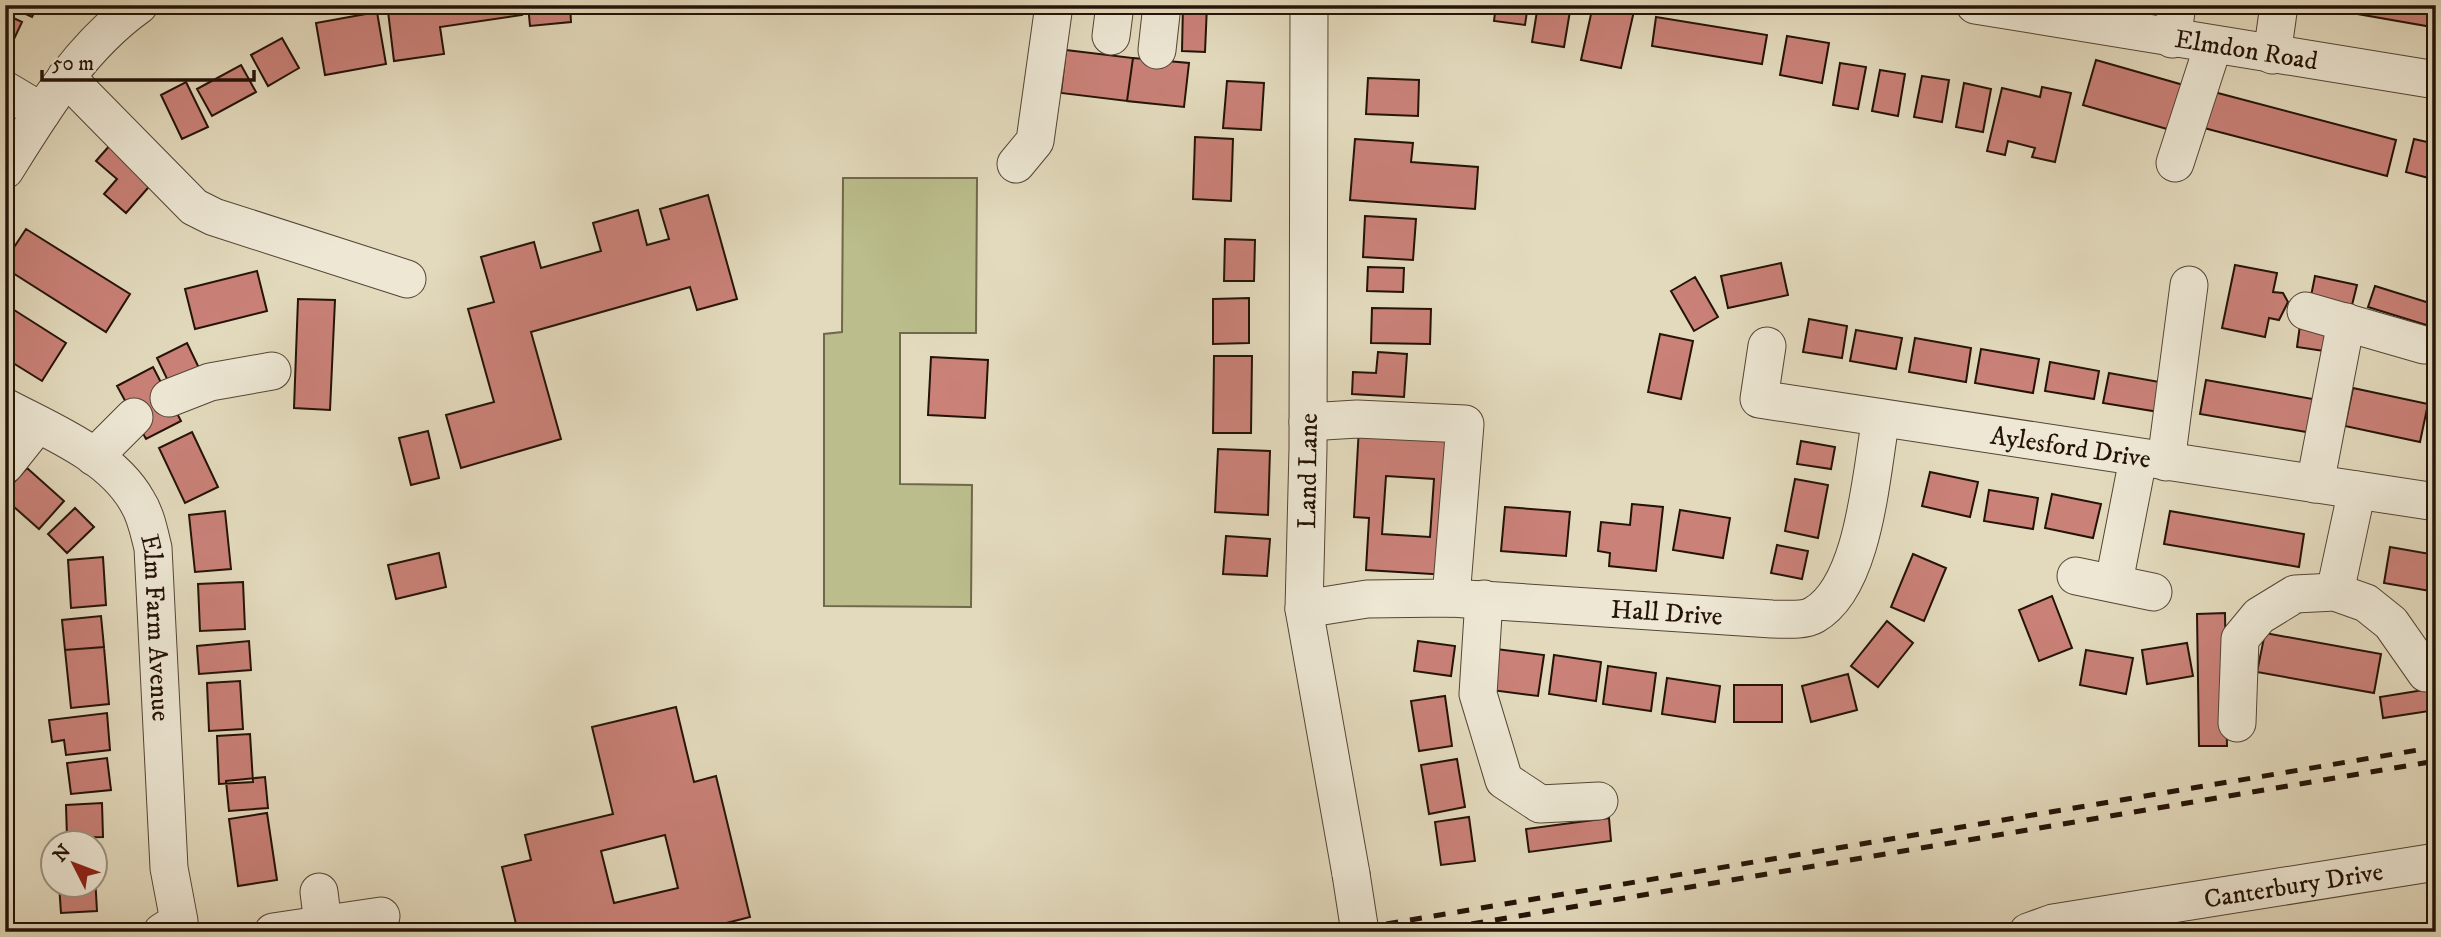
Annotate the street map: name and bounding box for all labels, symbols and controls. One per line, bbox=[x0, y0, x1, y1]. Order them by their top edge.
street label: Elmdon Road bbox=[2172, 23, 2320, 79]
scale bar bbox=[42, 38, 254, 82]
text: 50 m bbox=[52, 51, 94, 77]
street label: Land Lane bbox=[1291, 413, 1326, 529]
street label: Aylesford Drive bbox=[1988, 419, 2153, 476]
street label: Elm Farm Avenue bbox=[132, 531, 177, 722]
street label: Hall Drive bbox=[1610, 593, 1724, 634]
north arrow bbox=[38, 828, 108, 898]
text: N bbox=[49, 840, 77, 867]
street label: Canterbury Drive bbox=[2202, 856, 2386, 917]

